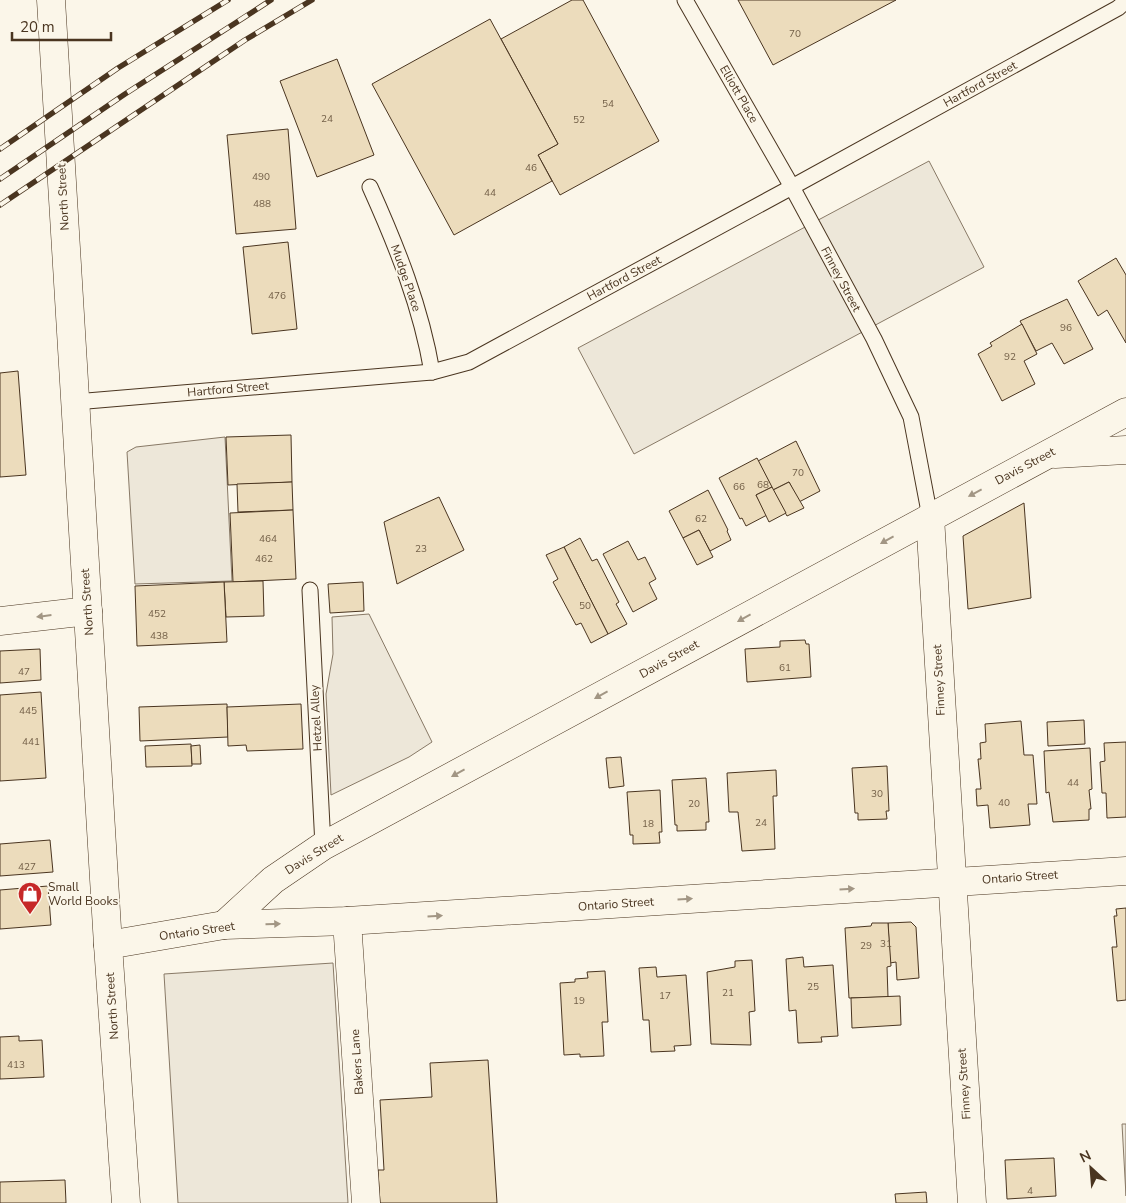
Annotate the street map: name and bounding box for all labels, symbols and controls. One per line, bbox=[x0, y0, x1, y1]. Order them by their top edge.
scale bar bbox=[12, 10, 111, 42]
text: 20 m bbox=[20, 17, 55, 37]
house number: 70 bbox=[789, 27, 801, 41]
street label: Hartford Street bbox=[940, 57, 1020, 111]
street label: Elliott Place bbox=[716, 62, 762, 126]
house number: 54 bbox=[602, 97, 614, 111]
house number: 24 bbox=[321, 112, 333, 126]
house number: 52 bbox=[573, 113, 585, 127]
house number: 46 bbox=[525, 161, 537, 175]
street label: North Street bbox=[53, 162, 73, 231]
house number: 490 bbox=[252, 170, 270, 184]
house number: 44 bbox=[484, 186, 496, 200]
house number: 488 bbox=[253, 197, 271, 211]
street label: Mudge Place bbox=[387, 242, 425, 314]
street label: Finney Street bbox=[817, 244, 865, 315]
street label: Hartford Street bbox=[584, 251, 665, 304]
house number: 476 bbox=[268, 289, 286, 303]
house number: 96 bbox=[1060, 321, 1072, 335]
house number: 92 bbox=[1004, 350, 1016, 364]
street label: Hartford Street bbox=[187, 377, 270, 401]
street label: Davis Street bbox=[992, 443, 1058, 489]
house number: 70 bbox=[792, 466, 804, 480]
house number: 68 bbox=[757, 478, 769, 492]
house number: 66 bbox=[733, 480, 745, 494]
one-way arrow bbox=[968, 489, 982, 497]
house number: 62 bbox=[695, 512, 707, 526]
house number: 464 bbox=[259, 532, 277, 546]
one-way arrow bbox=[879, 536, 894, 544]
house number: 23 bbox=[415, 542, 427, 556]
house number: 462 bbox=[255, 552, 273, 566]
street label: North Street bbox=[77, 567, 97, 636]
house number: 50 bbox=[579, 599, 591, 613]
house number: 452 bbox=[148, 607, 166, 621]
one-way arrow bbox=[35, 612, 51, 620]
one-way arrow bbox=[737, 613, 751, 622]
house number: 438 bbox=[150, 629, 168, 643]
street label: Davis Street bbox=[636, 636, 702, 682]
street label: Finney Street bbox=[929, 643, 949, 716]
house number: 61 bbox=[779, 661, 791, 675]
house number: 47 bbox=[18, 665, 30, 679]
street label: Hetzel Alley bbox=[306, 684, 326, 752]
one-way arrow bbox=[594, 691, 608, 699]
house number: 445 bbox=[19, 704, 37, 718]
house number: 441 bbox=[22, 735, 40, 749]
one-way arrow bbox=[451, 769, 466, 777]
house number: 44 bbox=[1067, 776, 1079, 790]
house number: 30 bbox=[871, 787, 883, 801]
house number: 40 bbox=[998, 796, 1010, 810]
house number: 20 bbox=[688, 797, 700, 811]
house number: 24 bbox=[755, 816, 767, 830]
house number: 18 bbox=[642, 817, 654, 831]
street label: Davis Street bbox=[282, 829, 347, 878]
house number: 427 bbox=[18, 860, 36, 874]
street label: Ontario Street bbox=[981, 866, 1059, 888]
place label: Small World Books bbox=[48, 879, 118, 909]
shop icon: Small World Books bbox=[17, 881, 43, 915]
one-way arrow bbox=[839, 884, 855, 892]
street label: Ontario Street bbox=[577, 893, 655, 915]
one-way arrow bbox=[677, 895, 693, 903]
one-way arrow bbox=[427, 911, 443, 919]
street label: Ontario Street bbox=[158, 918, 237, 944]
one-way arrow bbox=[265, 919, 281, 927]
house number: 31 bbox=[880, 937, 892, 951]
house number: 29 bbox=[860, 939, 872, 953]
street label: North Street bbox=[102, 971, 122, 1040]
house number: 25 bbox=[807, 980, 819, 994]
house number: 21 bbox=[722, 986, 734, 1000]
house number: 17 bbox=[659, 989, 671, 1003]
house number: 19 bbox=[573, 994, 585, 1008]
street label: Bakers Lane bbox=[347, 1029, 367, 1095]
street label: Finney Street bbox=[953, 1047, 974, 1120]
house number: 413 bbox=[7, 1058, 25, 1072]
north arrow bbox=[1066, 1143, 1116, 1193]
text: N bbox=[1077, 1146, 1094, 1168]
house number: 4 bbox=[1027, 1184, 1033, 1198]

